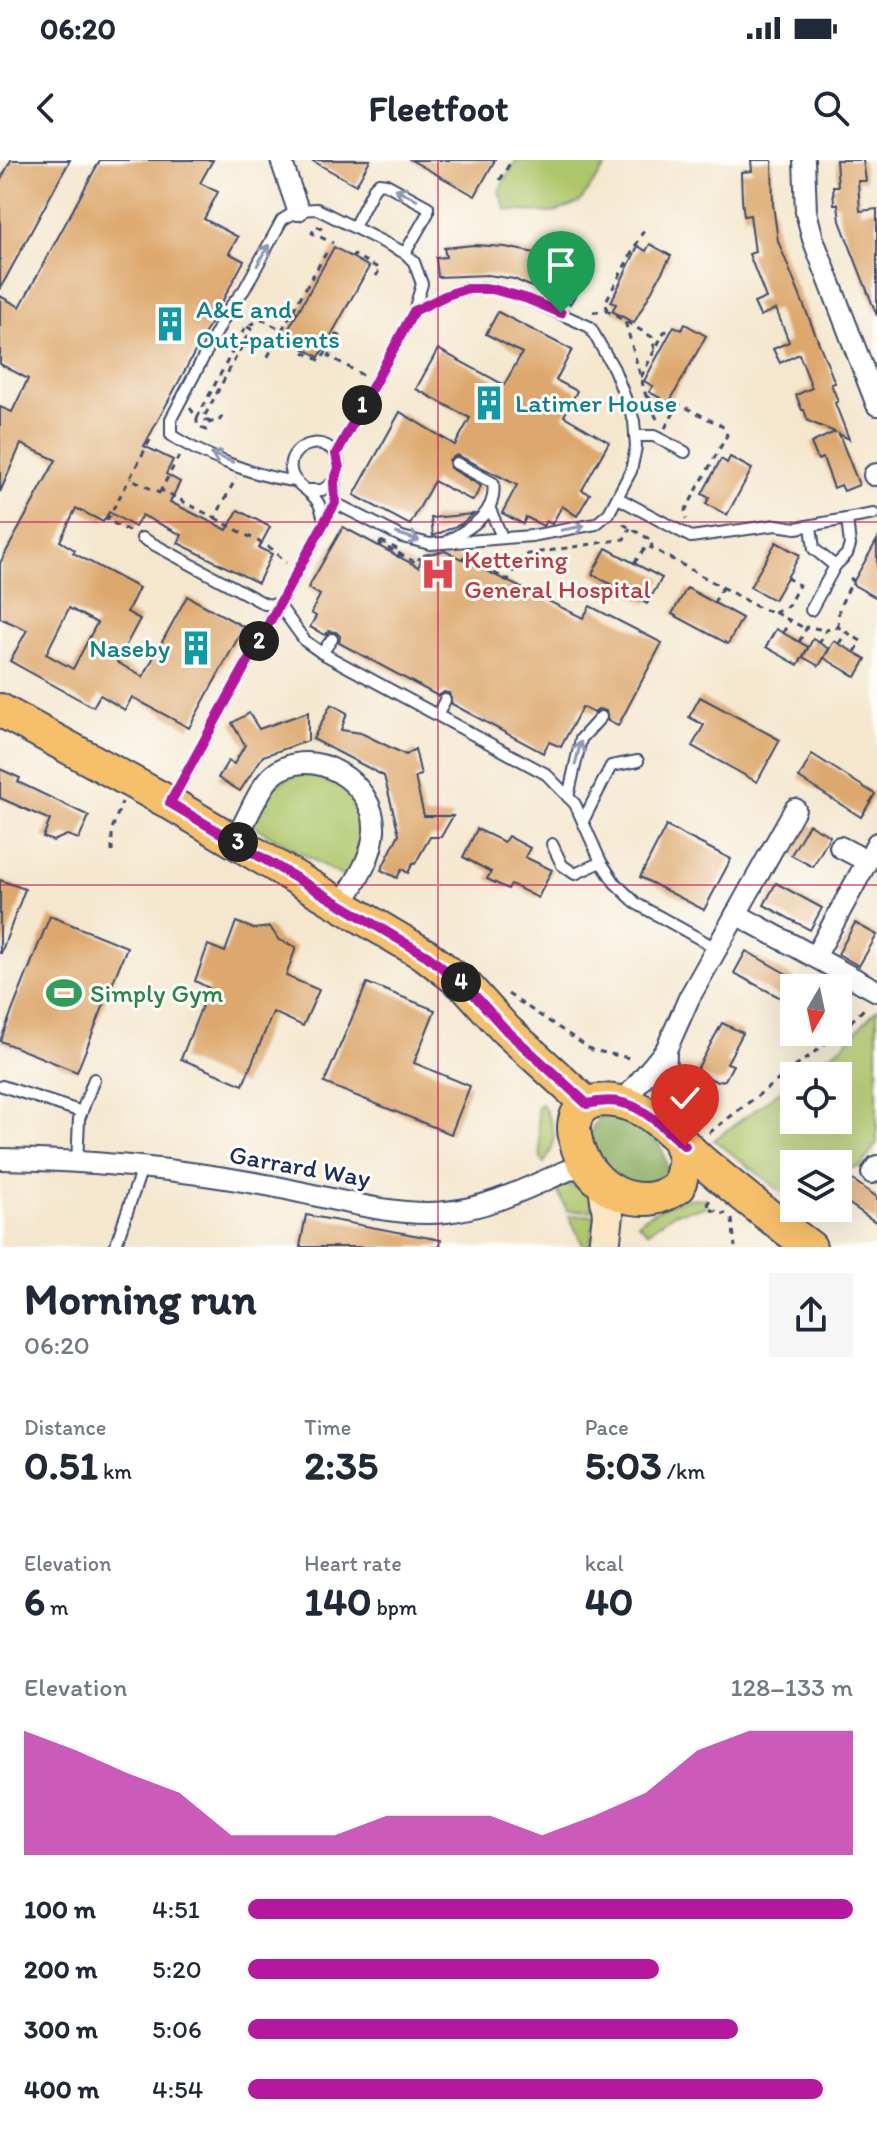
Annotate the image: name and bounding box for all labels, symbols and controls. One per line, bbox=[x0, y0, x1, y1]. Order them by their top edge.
text: 06:20 bbox=[40, 10, 116, 47]
icon: back bbox=[24, 86, 68, 130]
icon: search bbox=[809, 86, 853, 130]
text: Fleetfoot bbox=[368, 87, 509, 130]
one-way arrow bbox=[395, 185, 419, 201]
pin bbox=[527, 231, 595, 313]
icon: arrive bbox=[539, 243, 583, 287]
one-way arrow bbox=[255, 244, 271, 267]
place label: A&E and Out-patients bbox=[196, 293, 340, 355]
building icon: A&E and Out-patients bbox=[151, 305, 189, 343]
building icon: Latimer House bbox=[470, 384, 508, 422]
pin: 1 bbox=[342, 385, 382, 425]
place label: Latimer House bbox=[515, 387, 677, 419]
text: 1 bbox=[357, 391, 367, 418]
one-way arrow bbox=[210, 450, 235, 464]
one-way arrow bbox=[560, 520, 585, 535]
one-way arrow bbox=[395, 531, 420, 546]
place label: Kettering General Hospital bbox=[464, 543, 651, 605]
hospital icon: Kettering General Hospital bbox=[419, 555, 457, 593]
pin: 2 bbox=[239, 621, 279, 661]
text: 2 bbox=[253, 627, 265, 654]
building icon: Naseby bbox=[177, 629, 215, 667]
place label: Naseby bbox=[89, 632, 170, 664]
one-way arrow bbox=[571, 741, 586, 767]
pin: 3 bbox=[218, 822, 258, 862]
text: 3 bbox=[232, 828, 244, 855]
pin: 4 bbox=[441, 962, 481, 1002]
text: 4 bbox=[454, 968, 468, 995]
sports icon: Simply Gym bbox=[45, 974, 83, 1012]
north arrow bbox=[780, 974, 852, 1046]
map controls bbox=[780, 974, 852, 1222]
place label: Simply Gym bbox=[90, 977, 223, 1009]
button: locate bbox=[780, 1062, 852, 1134]
pin bbox=[651, 1064, 719, 1146]
icon: check bbox=[663, 1076, 707, 1120]
street label: Garrard Way bbox=[227, 1138, 373, 1194]
button: layers bbox=[780, 1150, 852, 1222]
text: Morning run bbox=[24, 1272, 257, 1325]
button: share bbox=[769, 1273, 853, 1357]
text: 06:20 bbox=[24, 1329, 90, 1361]
text: Distance bbox=[24, 1414, 106, 1441]
text: Time bbox=[304, 1414, 351, 1441]
text: Pace bbox=[585, 1414, 629, 1441]
text: 0.51 bbox=[24, 1441, 98, 1489]
text: 2:35 bbox=[304, 1441, 378, 1489]
text: 5:03 bbox=[585, 1441, 662, 1489]
text: km bbox=[98, 1458, 132, 1485]
text: /km bbox=[662, 1458, 705, 1485]
text: Elevation bbox=[24, 1550, 111, 1577]
text: Heart rate bbox=[304, 1550, 402, 1577]
text: kcal bbox=[585, 1550, 624, 1577]
text: 6 bbox=[24, 1577, 45, 1625]
text: 140 bbox=[304, 1577, 372, 1625]
text: 40 bbox=[585, 1577, 633, 1625]
text: m bbox=[45, 1594, 69, 1621]
text: bpm bbox=[372, 1594, 417, 1621]
text: Elevation bbox=[24, 1671, 127, 1703]
text: 128–133 m bbox=[730, 1671, 853, 1703]
text: 100 m bbox=[24, 1893, 96, 1925]
text: 4:51 bbox=[152, 1893, 200, 1925]
text: 200 m bbox=[24, 1953, 97, 1985]
text: 5:20 bbox=[152, 1953, 202, 1985]
text: 300 m bbox=[24, 2013, 98, 2045]
text: 5:06 bbox=[152, 2013, 202, 2045]
text: 400 m bbox=[24, 2073, 99, 2105]
text: 4:54 bbox=[152, 2073, 203, 2105]

